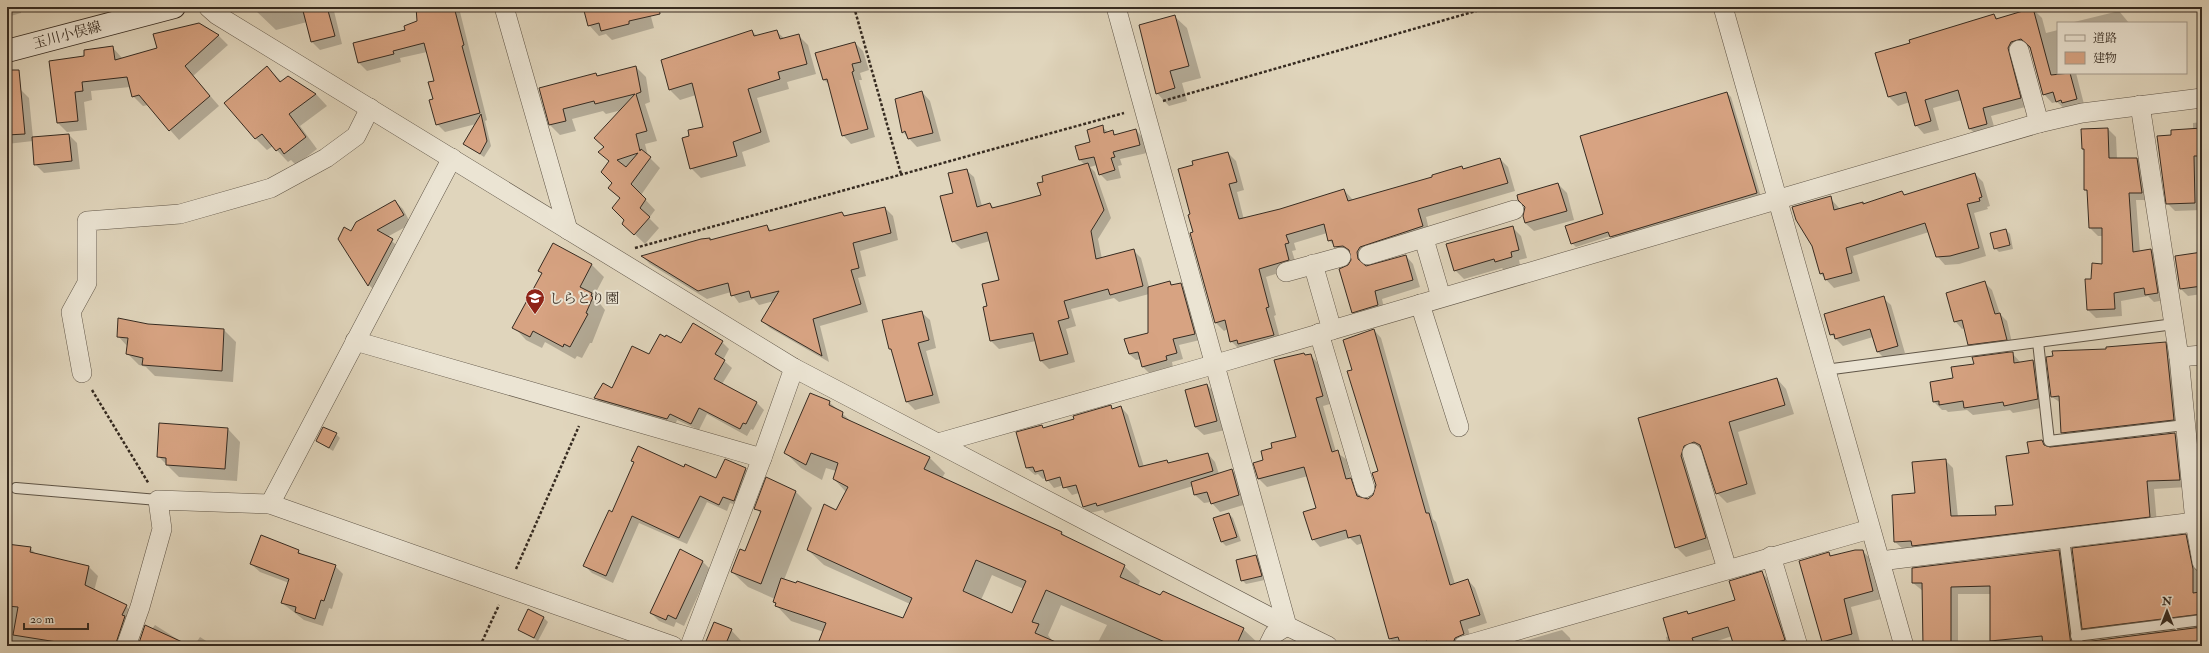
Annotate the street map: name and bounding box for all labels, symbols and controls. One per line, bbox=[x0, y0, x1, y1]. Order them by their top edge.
street label: 玉川小俣線 bbox=[31, 18, 103, 52]
legend bbox=[2057, 22, 2187, 74]
text: 道路 bbox=[2093, 31, 2117, 46]
text: 建物 bbox=[2093, 51, 2117, 66]
school or university icon: しらとり園 bbox=[524, 287, 546, 315]
place label: しらとり園 bbox=[549, 290, 619, 307]
north arrow bbox=[2147, 591, 2187, 631]
text: N bbox=[2161, 595, 2173, 608]
scale bar bbox=[24, 605, 88, 631]
text: 20 m bbox=[30, 612, 55, 627]

